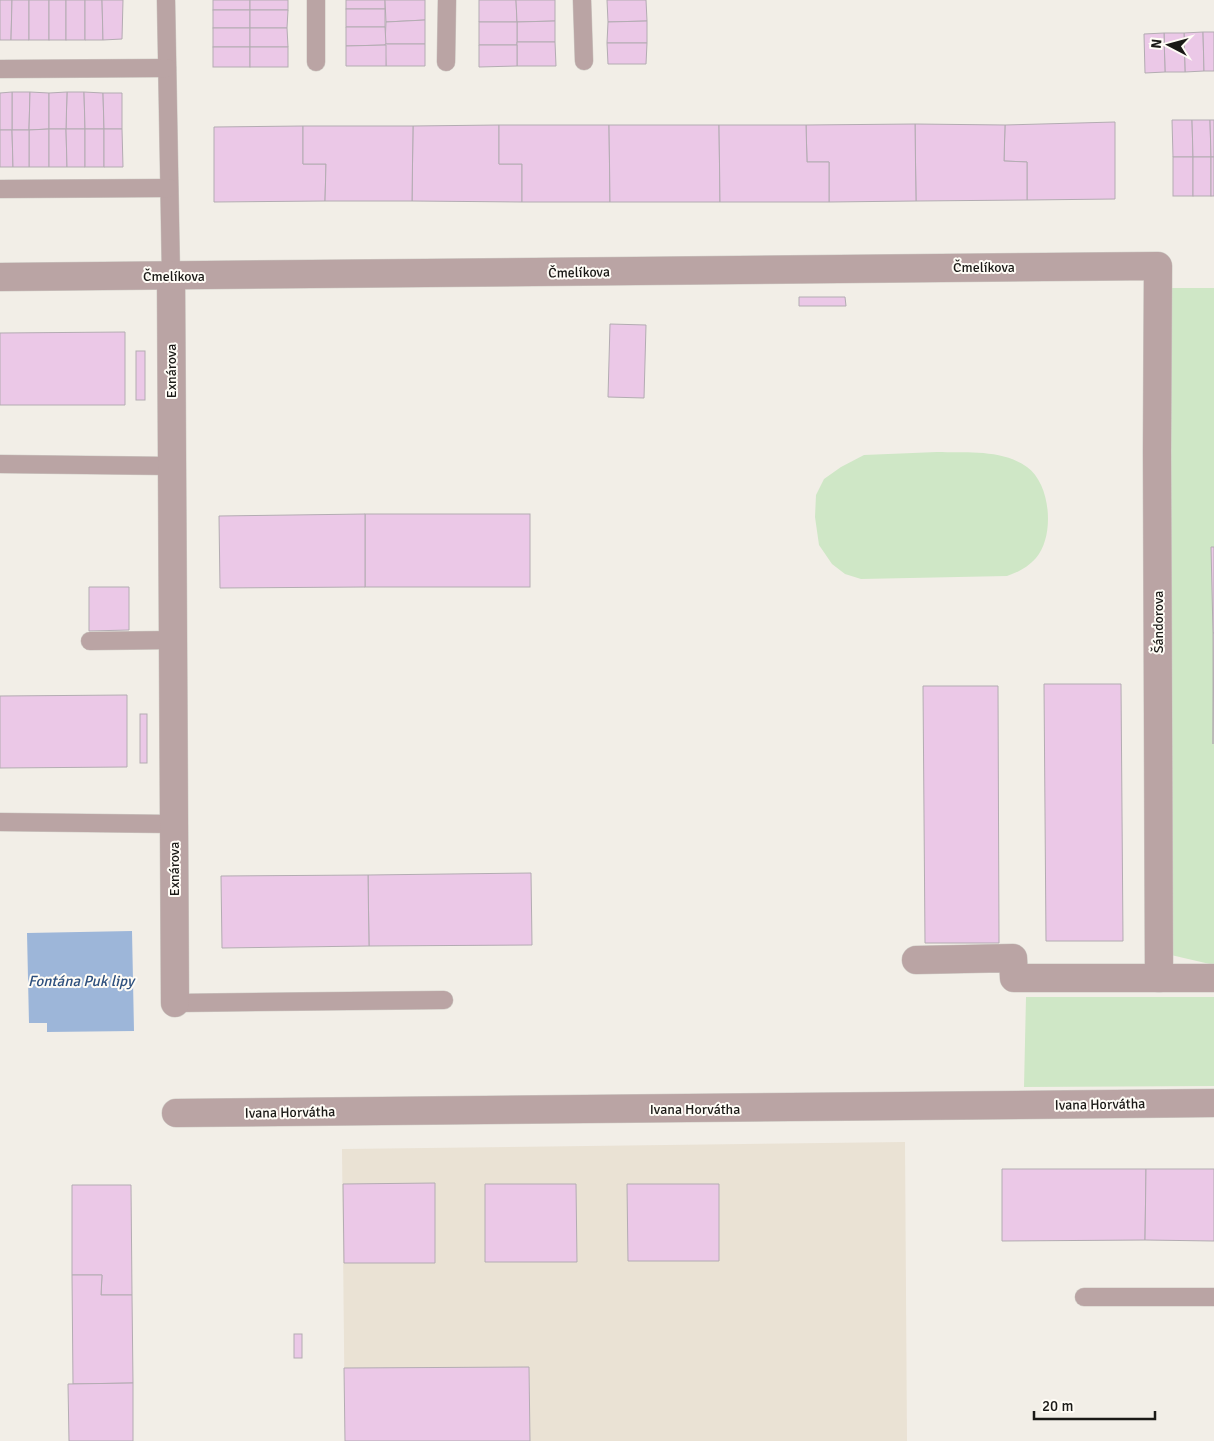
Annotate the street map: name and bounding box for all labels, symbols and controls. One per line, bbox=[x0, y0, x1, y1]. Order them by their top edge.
north arrow bbox=[1144, 20, 1194, 70]
text: N bbox=[1148, 38, 1166, 49]
street label: Čmelíkova bbox=[953, 259, 1015, 276]
street label: Čmelíkova bbox=[548, 263, 610, 282]
street label: Čmelíkova bbox=[143, 268, 205, 285]
street label: Exnárova bbox=[163, 344, 180, 398]
street label: Šándorova bbox=[1150, 591, 1167, 653]
street label: Exnárova bbox=[166, 842, 183, 896]
water label: Fontána Puk lipy bbox=[28, 972, 136, 990]
street label: Ivana Horvátha bbox=[1055, 1095, 1145, 1114]
street label: Ivana Horvátha bbox=[650, 1101, 740, 1118]
street label: Ivana Horvátha bbox=[245, 1103, 335, 1122]
scale bar bbox=[1034, 1388, 1155, 1420]
text: 20 m bbox=[1042, 1397, 1073, 1415]

